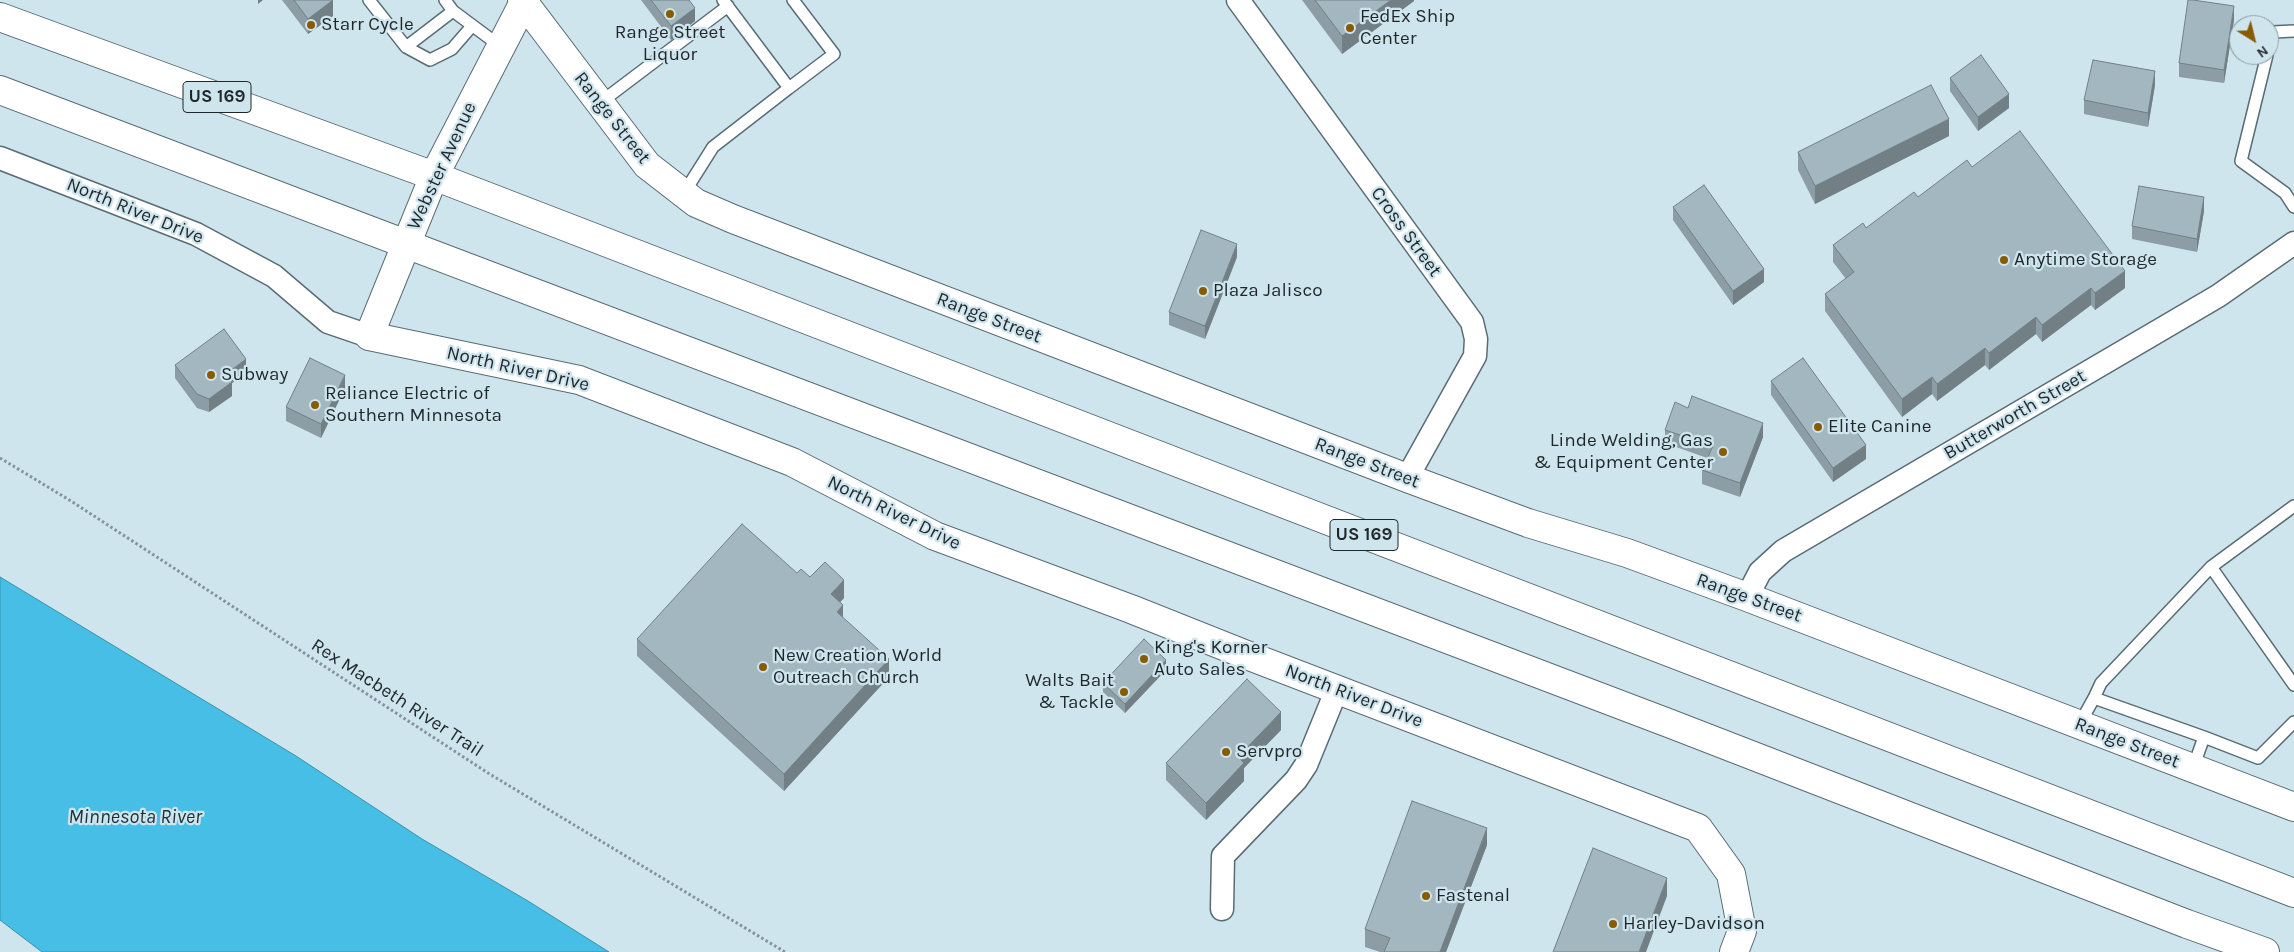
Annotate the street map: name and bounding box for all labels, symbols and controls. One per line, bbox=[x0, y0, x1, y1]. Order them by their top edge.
place label: FedEx Ship Center bbox=[1360, 6, 1455, 50]
marker: Range Street Liquor bbox=[664, 8, 676, 20]
place label: Starr Cycle bbox=[321, 14, 414, 36]
north arrow bbox=[2229, 15, 2279, 65]
marker: Starr Cycle bbox=[305, 19, 317, 31]
place label: Range Street Liquor bbox=[615, 22, 725, 66]
marker: FedEx Ship Center bbox=[1344, 22, 1356, 34]
text: N bbox=[2253, 42, 2272, 62]
street label: Range Street bbox=[569, 67, 655, 169]
road number: US 169 bbox=[183, 81, 251, 112]
street label: Webster Avenue bbox=[402, 99, 482, 233]
street label: North River Drive bbox=[63, 173, 207, 249]
street label: Cross Street bbox=[1366, 183, 1446, 281]
place label: Anytime Storage bbox=[2014, 249, 2157, 271]
marker: Anytime Storage bbox=[1998, 254, 2010, 266]
place label: Plaza Jalisco bbox=[1213, 280, 1323, 302]
marker: Plaza Jalisco bbox=[1197, 285, 1209, 297]
street label: Range Street bbox=[933, 288, 1045, 348]
street label: North River Drive bbox=[444, 342, 592, 396]
place label: Subway bbox=[221, 364, 288, 386]
street label: Butterworth Street bbox=[1940, 365, 2090, 465]
marker: Subway bbox=[205, 369, 217, 381]
place label: Reliance Electric of Southern Minnesota bbox=[325, 383, 502, 427]
marker: Reliance Electric of Southern Minnesota bbox=[309, 399, 321, 411]
place label: Elite Canine bbox=[1828, 416, 1932, 438]
marker: Elite Canine bbox=[1812, 421, 1824, 433]
place label: Linde Welding, Gas & Equipment Center bbox=[1534, 430, 1713, 474]
street label: Range Street bbox=[1311, 433, 1423, 493]
marker: Linde Welding, Gas & Equipment Center bbox=[1717, 446, 1729, 458]
street label: North River Drive bbox=[824, 471, 964, 555]
road number: US 169 bbox=[1330, 520, 1398, 550]
street label: Range Street bbox=[1693, 568, 1805, 628]
street label: Rex Macbeth River Trail bbox=[307, 634, 487, 762]
place label: King's Korner Auto Sales bbox=[1154, 637, 1267, 681]
place label: New Creation World Outreach Church bbox=[773, 645, 942, 689]
marker: King's Korner Auto Sales bbox=[1138, 653, 1150, 665]
street label: North River Drive bbox=[1282, 659, 1426, 733]
marker: New Creation World Outreach Church bbox=[757, 661, 769, 673]
place label: Walts Bait & Tackle bbox=[1025, 670, 1114, 714]
marker: Walts Bait & Tackle bbox=[1118, 686, 1130, 698]
street label: Range Street bbox=[2071, 713, 2183, 773]
place label: Servpro bbox=[1236, 741, 1302, 763]
marker: Servpro bbox=[1220, 746, 1232, 758]
water label: Minnesota River bbox=[68, 805, 202, 829]
place label: Fastenal bbox=[1436, 885, 1510, 907]
marker: Fastenal bbox=[1420, 890, 1432, 902]
place label: Harley-Davidson bbox=[1623, 913, 1765, 935]
marker: Harley-Davidson bbox=[1607, 918, 1619, 930]

